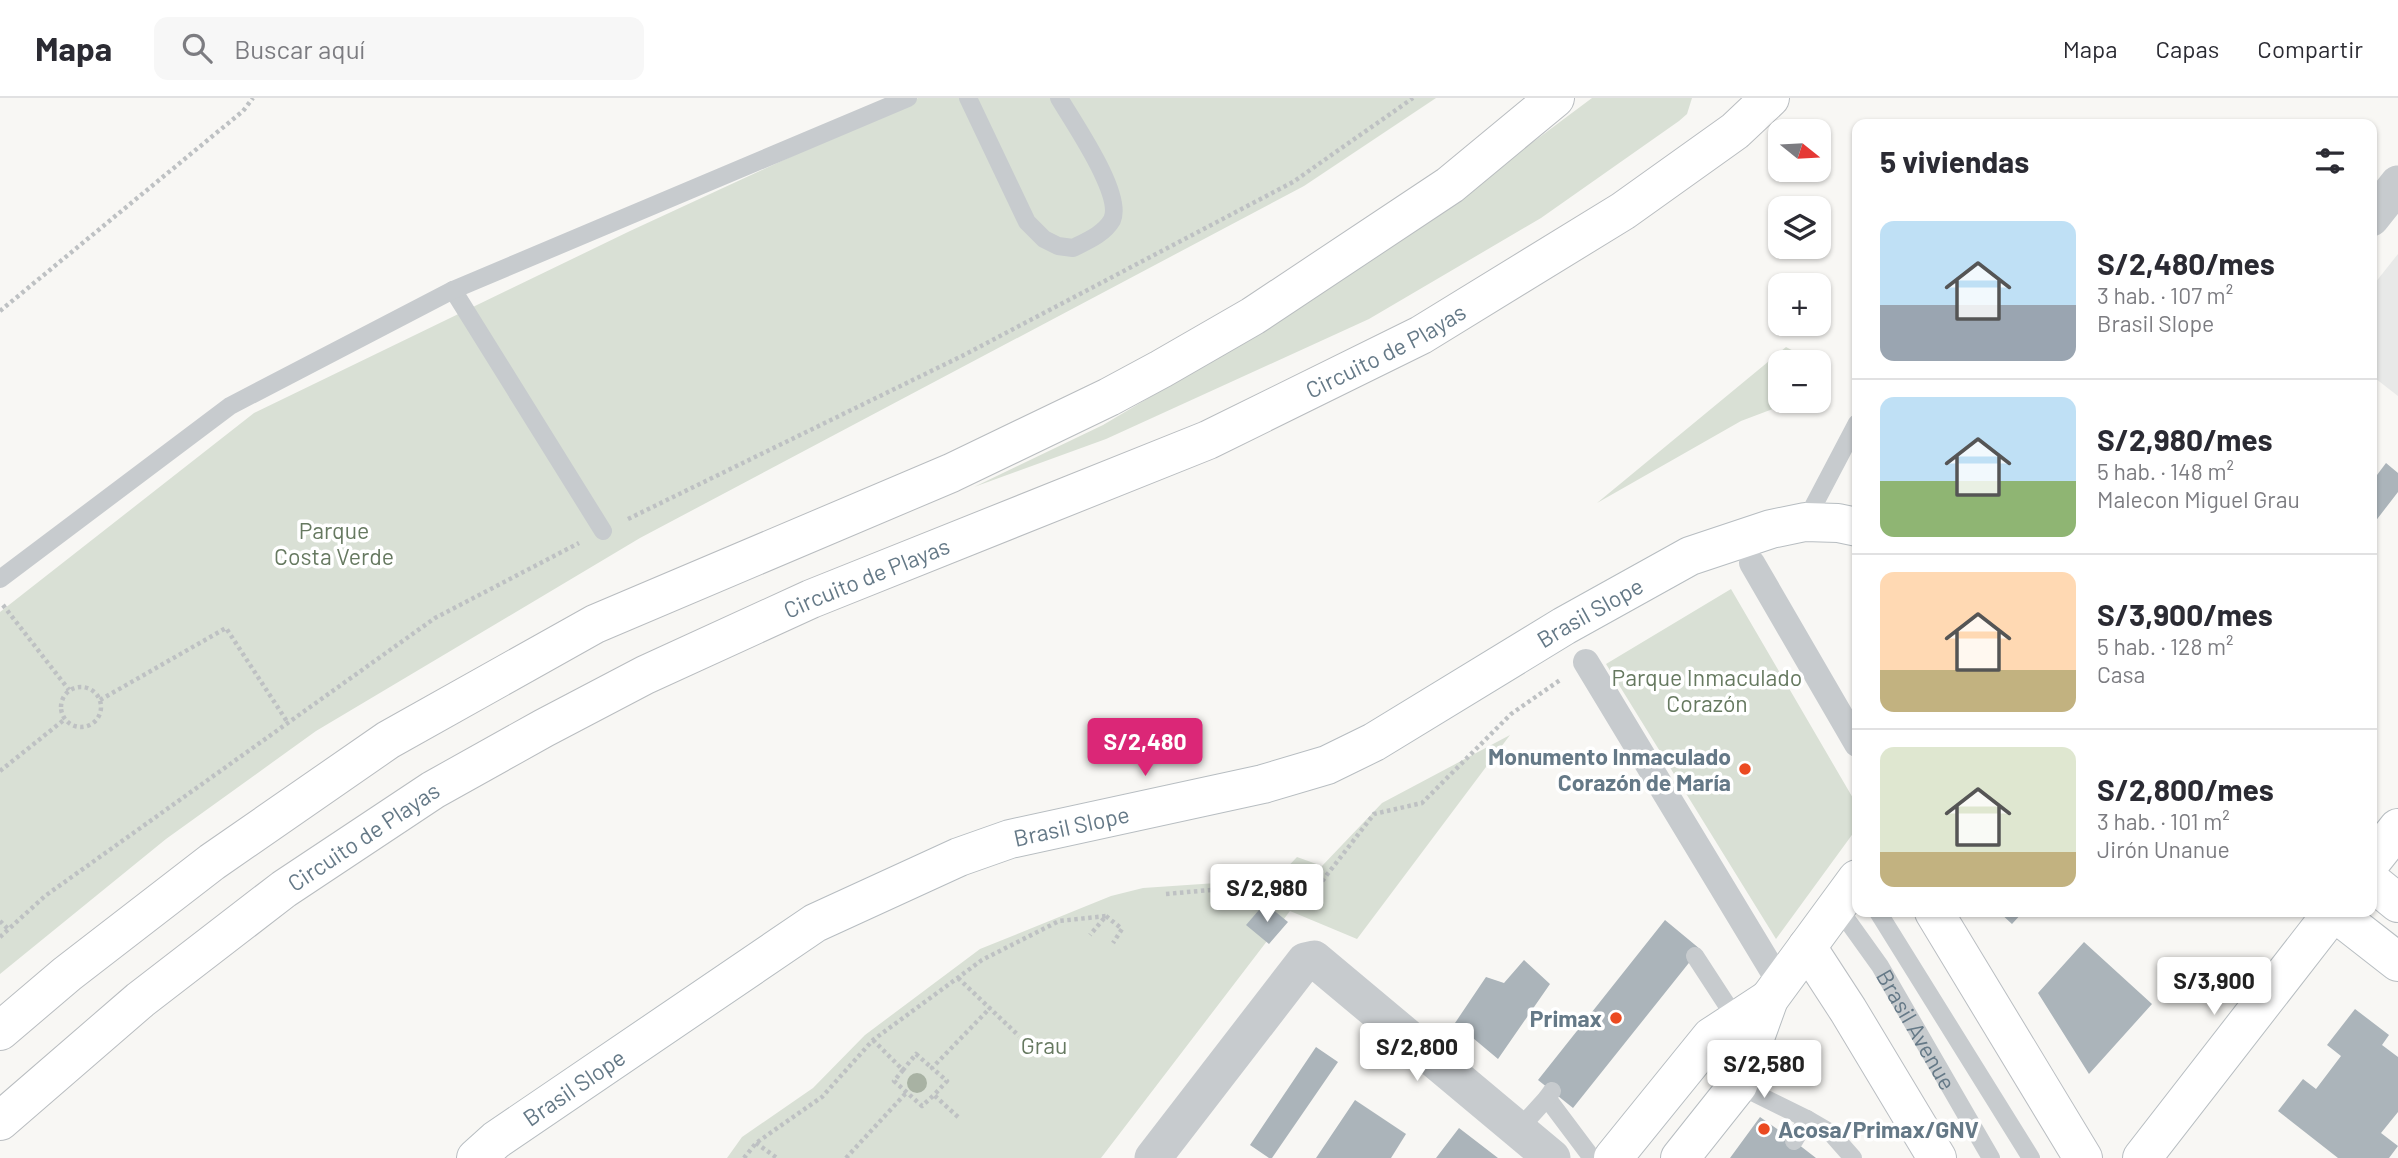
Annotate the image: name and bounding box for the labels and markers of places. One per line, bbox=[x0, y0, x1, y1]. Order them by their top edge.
pin: S/2,480 bbox=[1080, 718, 1210, 778]
place label: Monumento Inmaculado Corazón de María bbox=[1488, 742, 1731, 796]
marker: Monumento Inmaculado Corazón de María bbox=[1737, 761, 1753, 777]
pin: S/2,980 bbox=[1202, 864, 1332, 924]
pin: S/3,900 bbox=[2149, 958, 2279, 1017]
place label: Primax bbox=[1530, 1004, 1602, 1032]
marker: Primax bbox=[1608, 1010, 1624, 1026]
pin: S/2,800 bbox=[1352, 1024, 1482, 1083]
pin: S/2,580 bbox=[1699, 1040, 1829, 1100]
place label: Acosa/Primax/GNV bbox=[1778, 1115, 1979, 1143]
marker: Acosa/Primax/GNV bbox=[1756, 1121, 1772, 1137]

